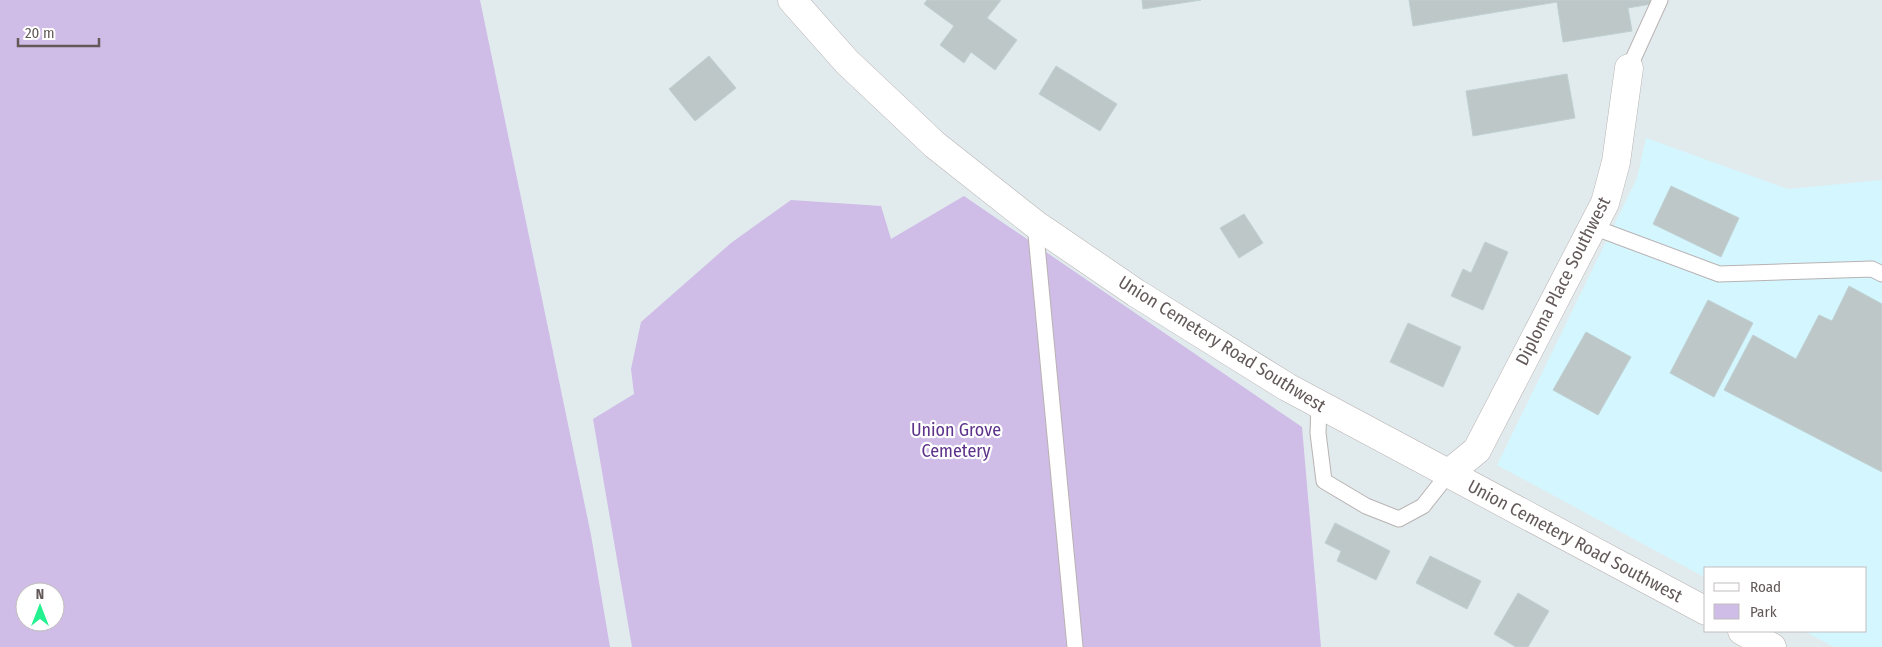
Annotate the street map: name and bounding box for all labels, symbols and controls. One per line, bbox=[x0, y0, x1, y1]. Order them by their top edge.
scale bar bbox=[18, 15, 99, 47]
text: 20 m bbox=[25, 24, 55, 42]
street label: Diploma Place Southwest bbox=[1511, 193, 1615, 369]
street label: Union Cemetery Road Southwest bbox=[1114, 271, 1330, 417]
park label: Union Grove Cemetery bbox=[911, 419, 1001, 462]
street label: Union Cemetery Road Southwest bbox=[1464, 475, 1686, 607]
legend bbox=[1704, 567, 1867, 632]
text: Road bbox=[1750, 578, 1781, 596]
north arrow bbox=[15, 582, 65, 632]
text: N bbox=[36, 586, 44, 603]
text: Park bbox=[1750, 603, 1777, 621]

